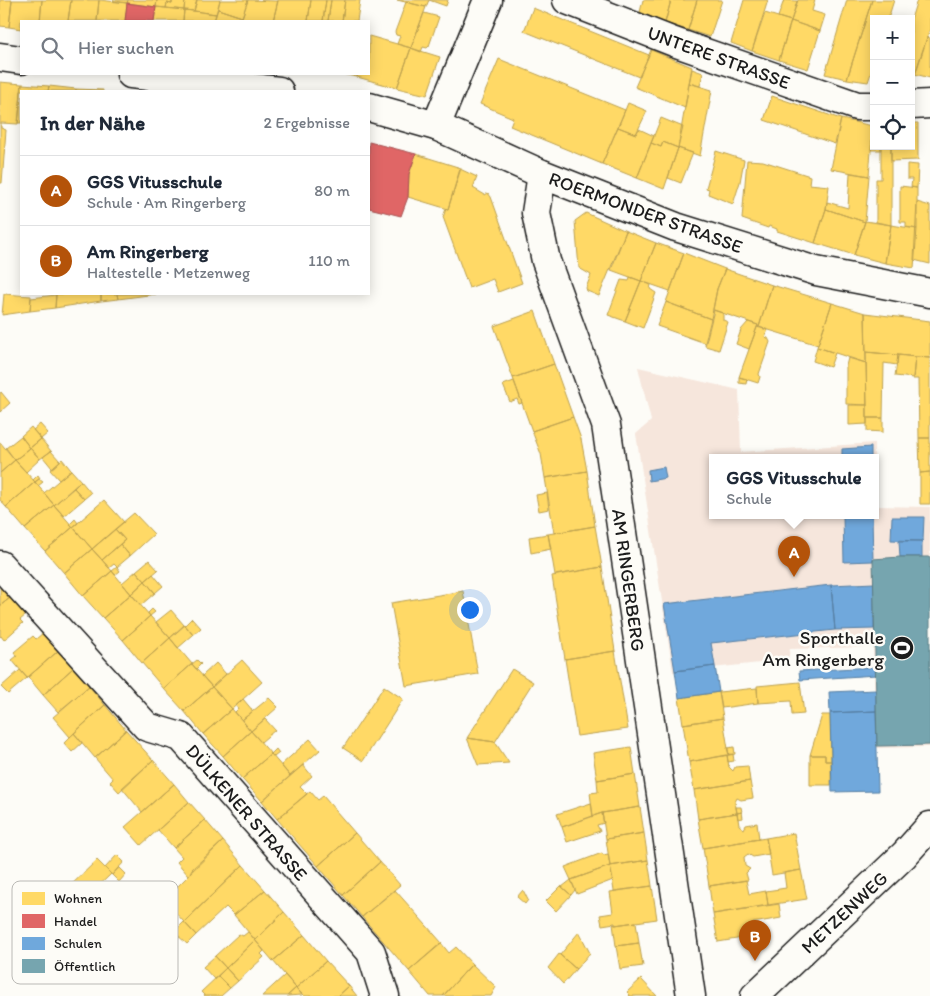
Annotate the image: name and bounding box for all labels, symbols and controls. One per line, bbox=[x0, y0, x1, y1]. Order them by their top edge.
map controls bbox=[870, 15, 915, 150]
button: + bbox=[870, 15, 915, 60]
search box bbox=[20, 20, 370, 75]
street label: UNTERE STRASSE bbox=[644, 21, 794, 94]
icon: search bbox=[38, 34, 66, 62]
text: Hier suchen bbox=[78, 36, 174, 59]
button: − bbox=[870, 60, 915, 105]
button: locate bbox=[870, 105, 915, 150]
text: In der Nähe bbox=[40, 110, 145, 135]
text: 2 Ergebnisse bbox=[264, 113, 350, 132]
street label: ROERMONDER STRASSE bbox=[546, 167, 746, 258]
text: GGS Vitusschule bbox=[87, 170, 222, 193]
text: A bbox=[51, 181, 61, 200]
text: 80 m bbox=[314, 181, 350, 200]
text: Schule · Am Ringerberg bbox=[87, 193, 246, 212]
text: Am Ringerberg bbox=[87, 240, 209, 263]
text: B bbox=[51, 251, 61, 270]
text: 110 m bbox=[308, 251, 350, 270]
text: Haltestelle · Metzenweg bbox=[87, 263, 250, 282]
popup bbox=[709, 454, 879, 519]
text: GGS Vitusschule bbox=[726, 466, 862, 489]
text: Schule bbox=[726, 489, 772, 508]
street label: AM RINGERBERG bbox=[607, 507, 650, 653]
pin: A bbox=[778, 536, 810, 577]
your location bbox=[457, 597, 483, 623]
place label: Sporthalle Am Ringerberg bbox=[762, 626, 884, 671]
sports icon: Sporthalle Am Ringerberg bbox=[889, 635, 915, 661]
street label: DÜLKENER STRASSE bbox=[181, 739, 312, 886]
street label: METZENWEG bbox=[796, 866, 892, 958]
legend bbox=[12, 881, 178, 984]
text: Wohnen bbox=[54, 890, 102, 907]
text: Handel bbox=[54, 913, 97, 930]
pin: B bbox=[739, 920, 771, 961]
text: Schulen bbox=[54, 935, 102, 952]
text: Öffentlich bbox=[54, 958, 115, 975]

